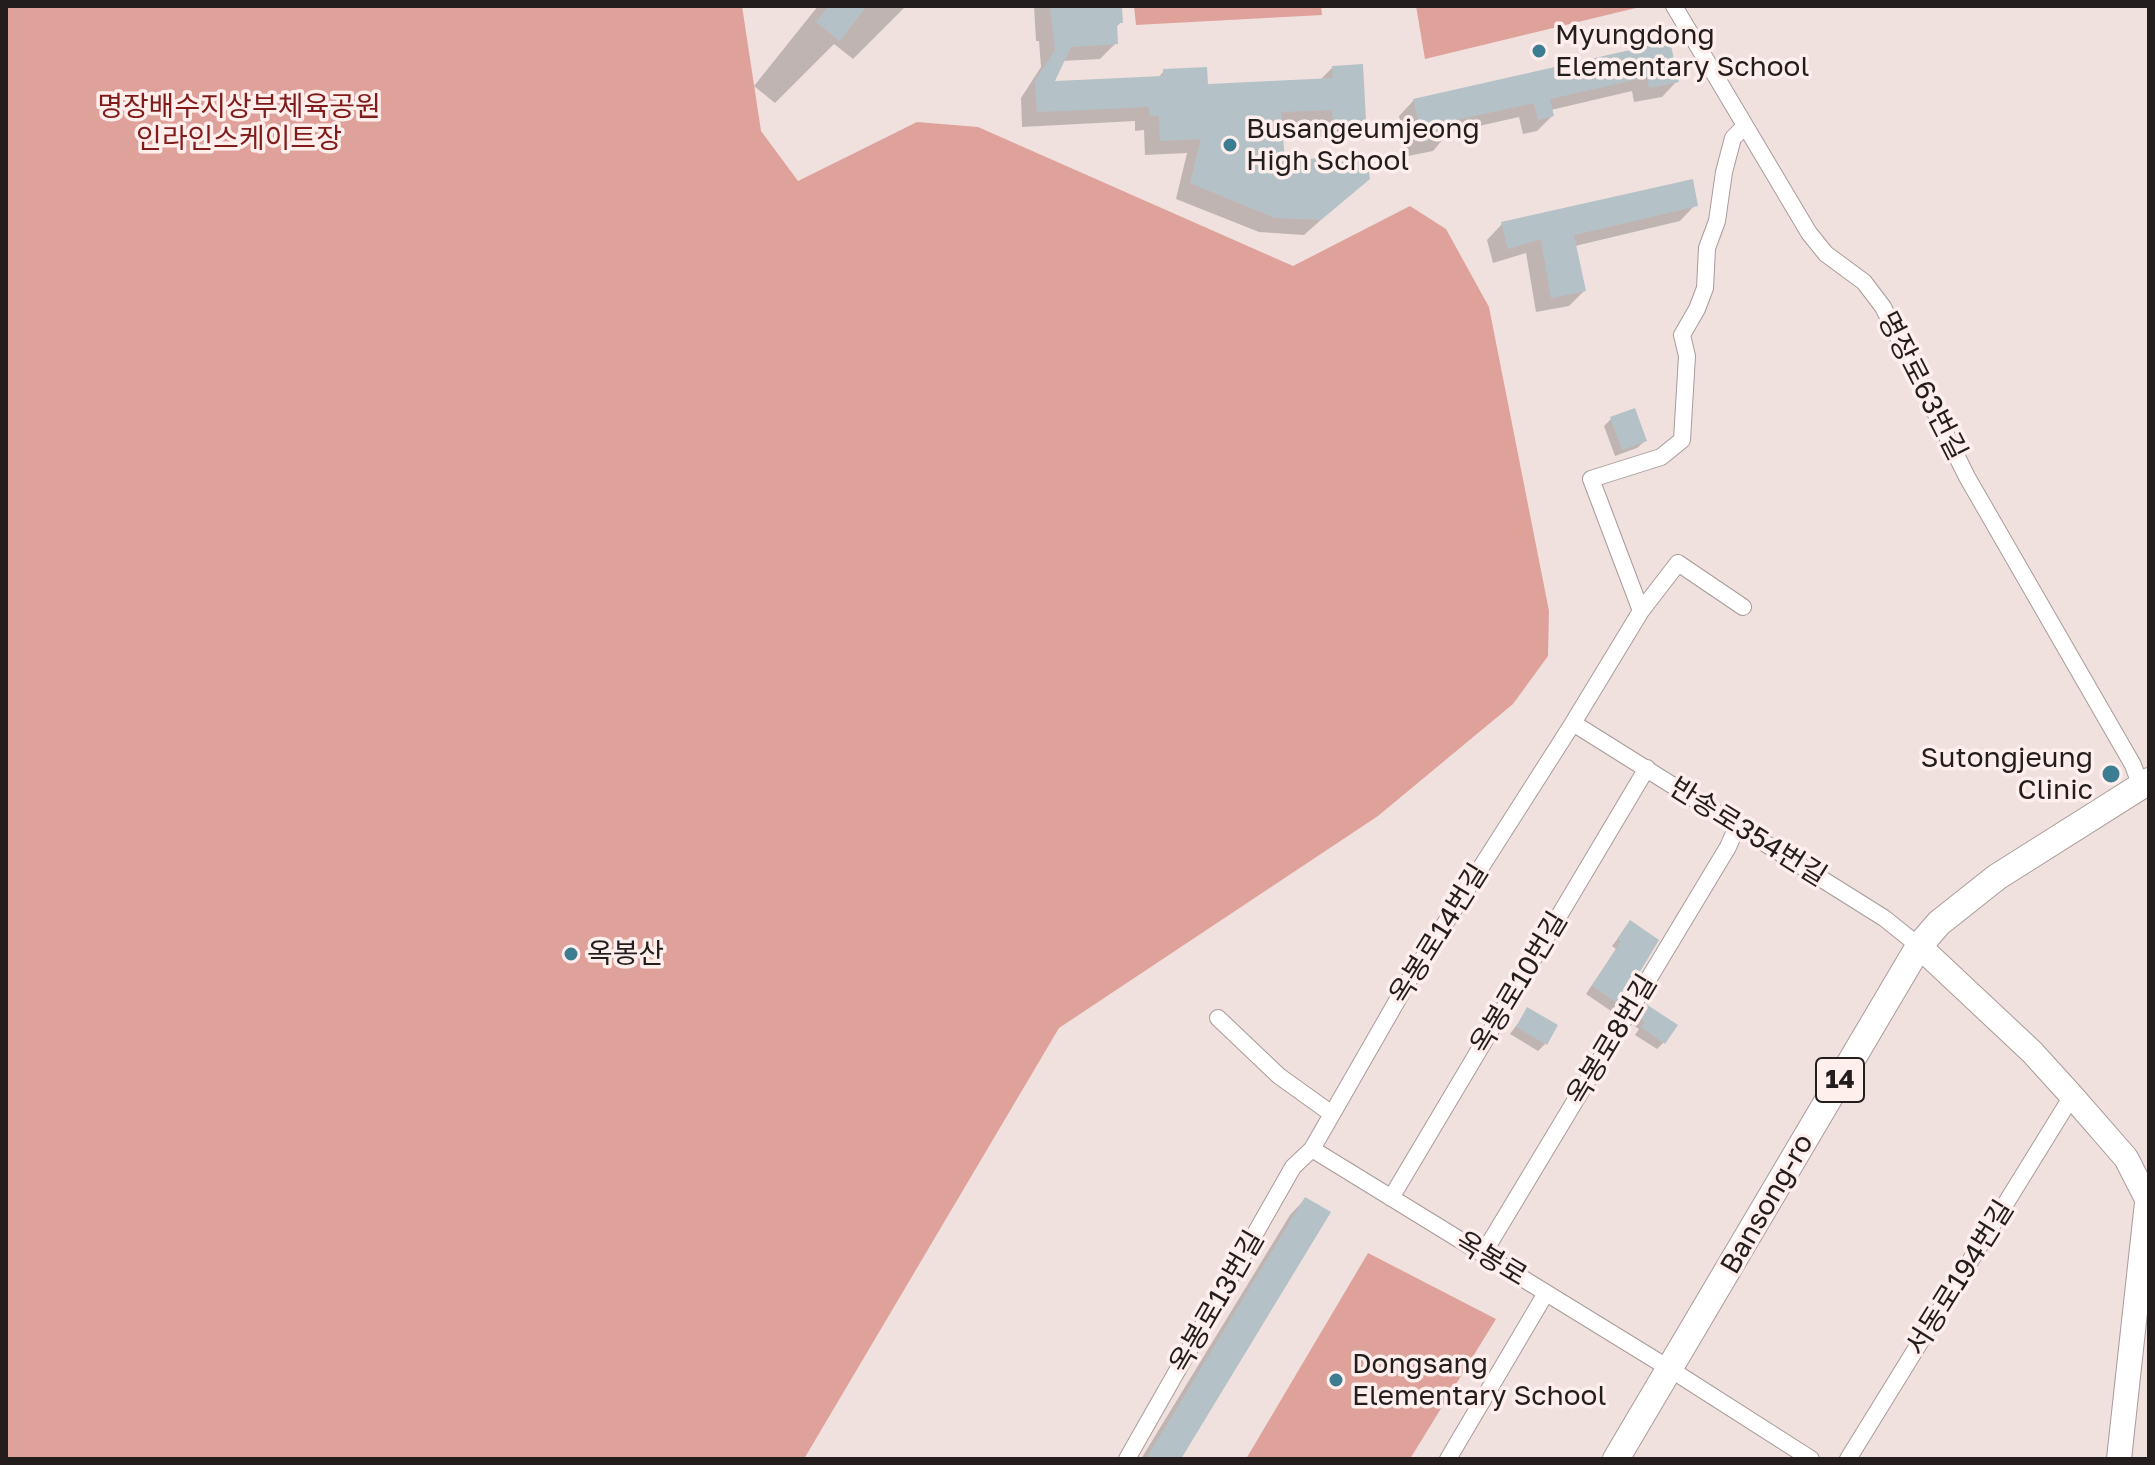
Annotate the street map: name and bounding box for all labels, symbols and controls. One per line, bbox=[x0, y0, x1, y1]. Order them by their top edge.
place label: Myungdong Elementary School bbox=[1555, 18, 1809, 84]
marker: Myungdong Elementary School bbox=[1530, 42, 1548, 60]
park label: 명장배수지상부체육공원 인라인스케이트장 bbox=[97, 90, 381, 156]
place label: Busangeumjeong High School bbox=[1246, 112, 1480, 178]
marker: Busangeumjeong High School bbox=[1221, 136, 1239, 154]
street label: 명장로63번길 bbox=[1870, 306, 1974, 466]
place label: Sutongjeung Clinic bbox=[1921, 741, 2093, 807]
marker: Sutongjeung Clinic bbox=[2100, 763, 2122, 785]
street label: 반송로354번길 bbox=[1663, 770, 1833, 894]
street label: 옥봉로14번길 bbox=[1383, 857, 1495, 1011]
street label: 옥봉로10번길 bbox=[1463, 906, 1575, 1060]
place label: 옥봉산 bbox=[587, 937, 664, 971]
marker: 옥봉산 bbox=[562, 945, 580, 963]
street label: 옥봉로8번길 bbox=[1560, 969, 1664, 1111]
road number: 14 bbox=[1816, 1058, 1864, 1102]
street label: Bansong-ro bbox=[1713, 1128, 1821, 1280]
street label: 서동로194번길 bbox=[1899, 1194, 2021, 1362]
street label: 옥봉로13번길 bbox=[1163, 1225, 1271, 1379]
street label: 옥봉로 bbox=[1449, 1225, 1533, 1293]
place label: Dongsang Elementary School bbox=[1352, 1347, 1606, 1413]
marker: Dongsang Elementary School bbox=[1327, 1371, 1345, 1389]

